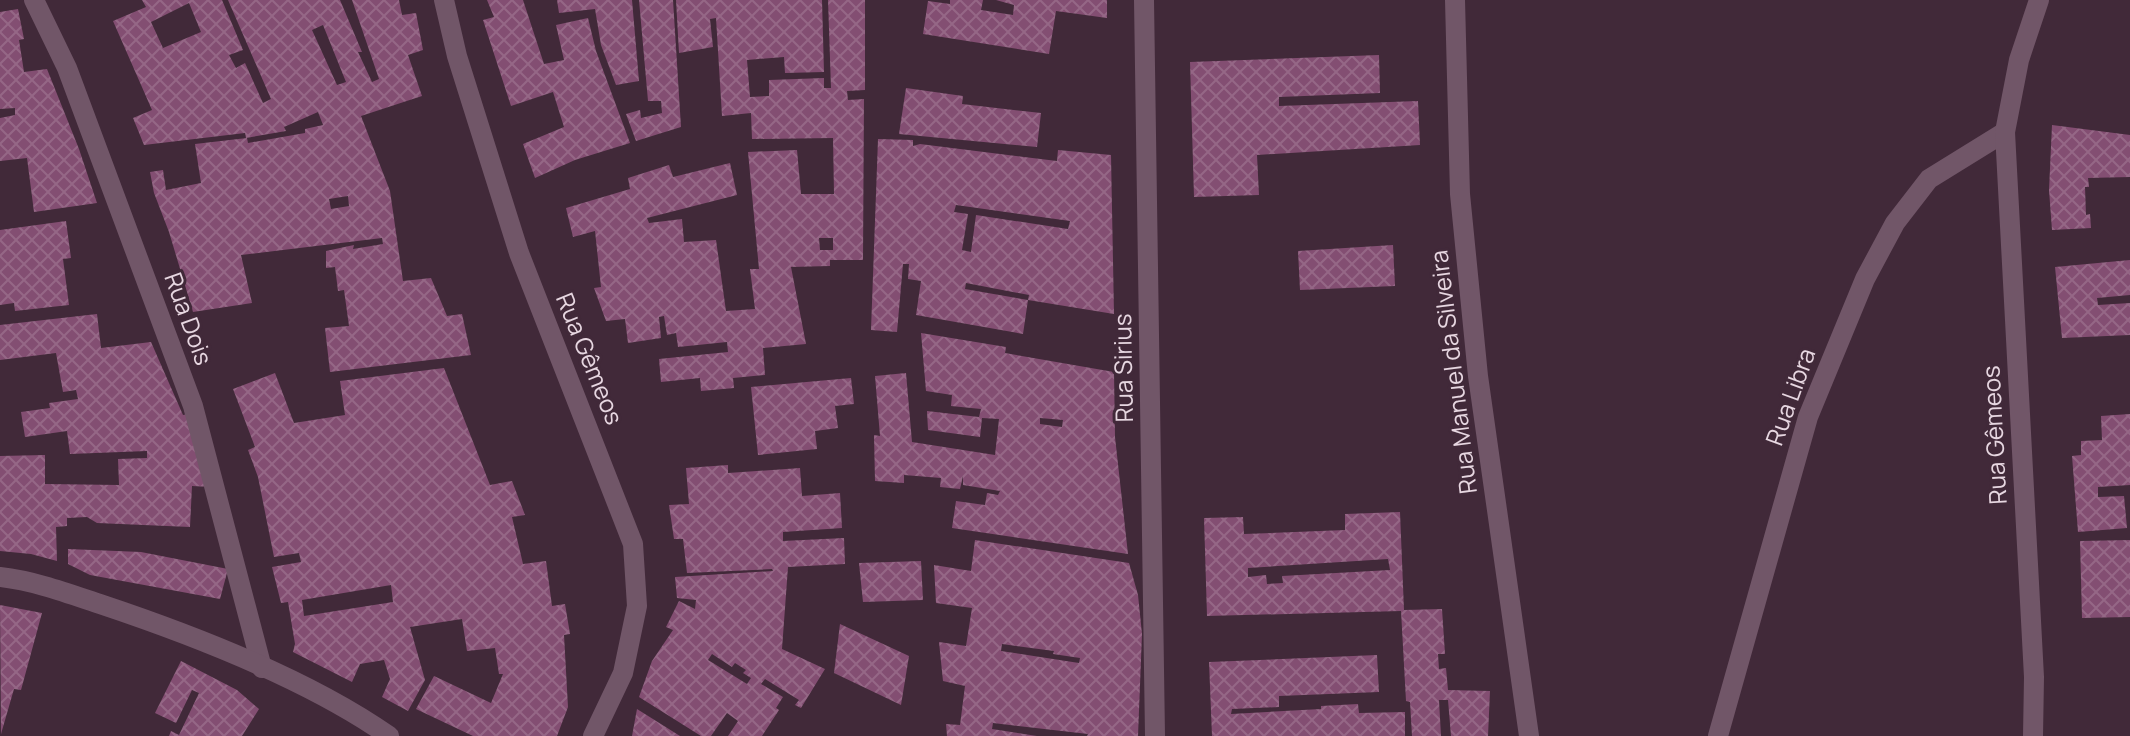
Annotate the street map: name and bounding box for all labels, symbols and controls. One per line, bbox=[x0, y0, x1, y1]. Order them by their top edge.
street label: Rua Manuel da Silveira bbox=[1421, 248, 1484, 496]
street label: Rua Dois bbox=[157, 268, 221, 369]
street label: Rua Gêmeos bbox=[549, 288, 632, 429]
street label: Rua Sirius bbox=[1105, 313, 1140, 423]
street label: Rua Libra bbox=[1757, 343, 1822, 450]
street label: Rua Gêmeos bbox=[1973, 365, 2014, 505]

